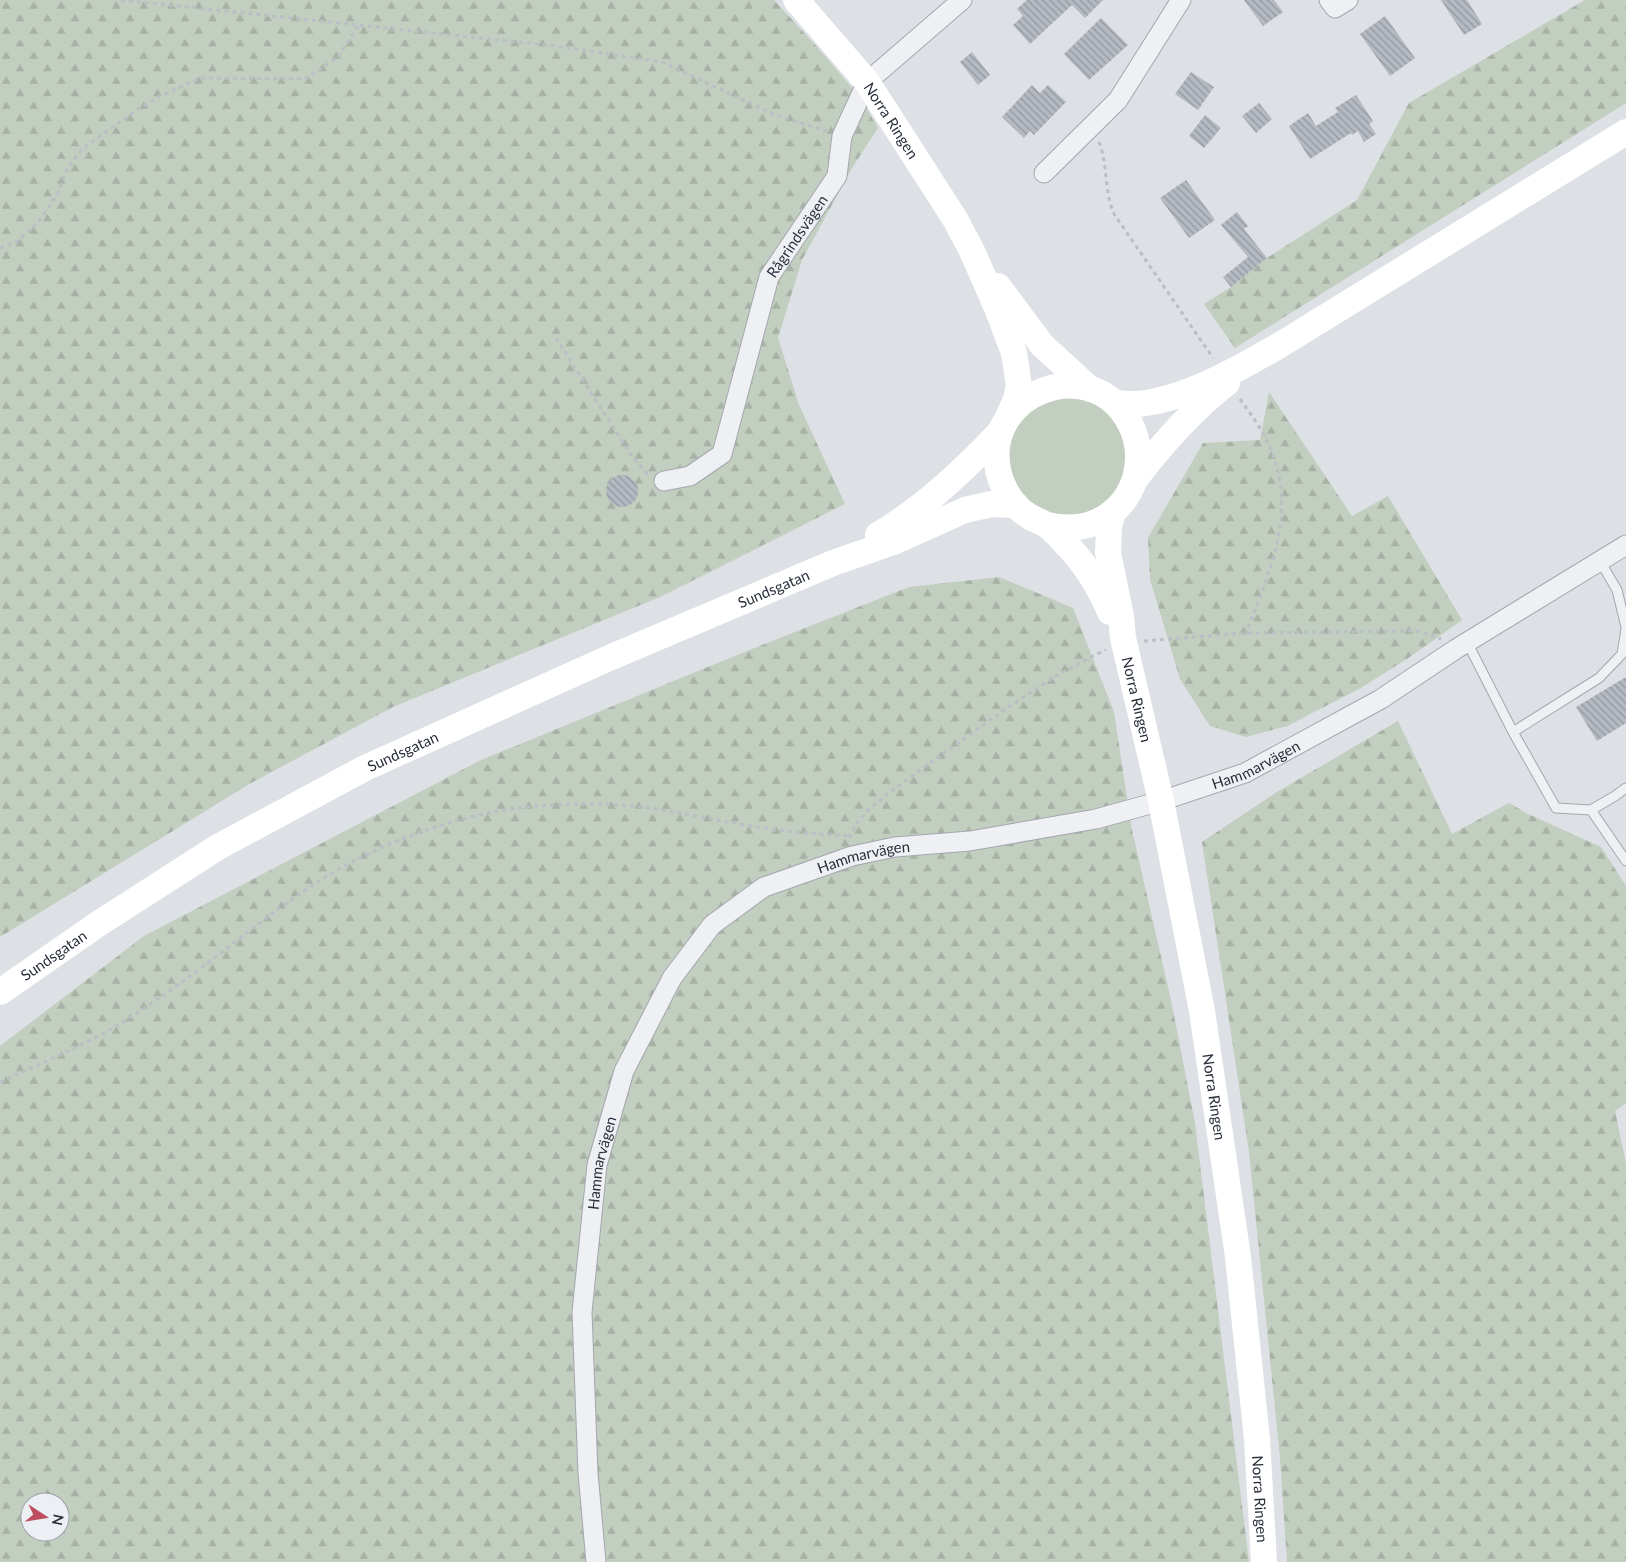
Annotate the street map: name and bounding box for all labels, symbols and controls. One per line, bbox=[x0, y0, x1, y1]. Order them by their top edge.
street label: Norra Ringen bbox=[860, 79, 923, 162]
street label: Rågrindsvägen bbox=[762, 191, 831, 281]
street label: Sundsgatan bbox=[735, 565, 812, 611]
street label: Norra Ringen bbox=[1119, 655, 1156, 744]
street label: Sundsgatan bbox=[364, 727, 441, 775]
street label: Hammarvägen bbox=[1209, 736, 1303, 792]
street label: Hammarvägen bbox=[815, 837, 911, 877]
street label: Sundsgatan bbox=[17, 926, 90, 984]
street label: Norra Ringen bbox=[1199, 1052, 1230, 1141]
street label: Hammarvägen bbox=[583, 1114, 620, 1211]
street label: Norra Ringen bbox=[1249, 1455, 1272, 1543]
north arrow bbox=[20, 1492, 70, 1542]
text: N bbox=[49, 1513, 68, 1527]

